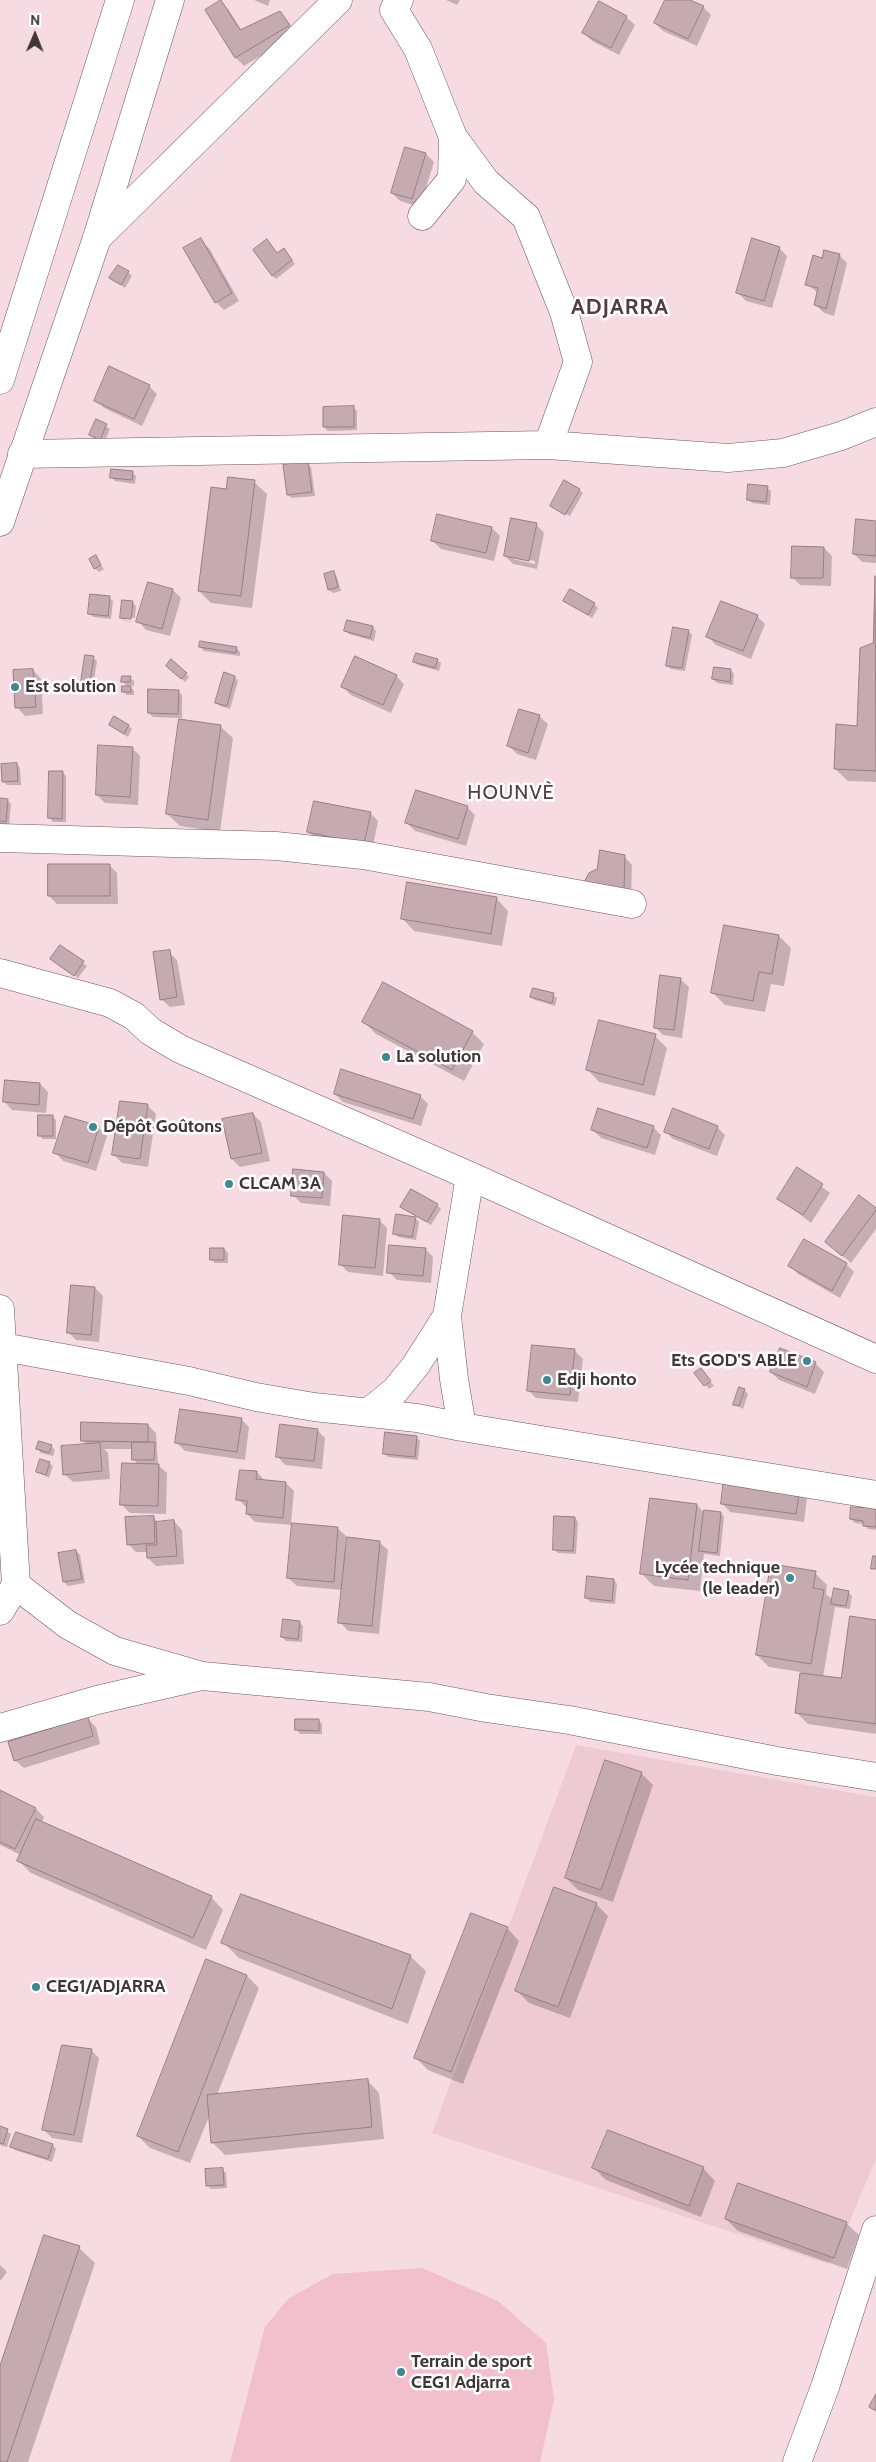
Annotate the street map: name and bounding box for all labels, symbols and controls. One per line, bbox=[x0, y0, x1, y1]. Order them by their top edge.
north arrow bbox=[10, 10, 60, 60]
text: N bbox=[30, 11, 40, 29]
district label: ADJARRA bbox=[570, 295, 670, 321]
place label: Est solution bbox=[25, 676, 116, 698]
marker: Est solution bbox=[9, 681, 21, 693]
district label: HOUNVÈ bbox=[467, 781, 555, 805]
place label: La solution bbox=[396, 1046, 481, 1068]
marker: La solution bbox=[380, 1051, 392, 1063]
place label: Dépôt Goûtons bbox=[103, 1116, 222, 1138]
marker: Dépôt Goûtons bbox=[87, 1121, 99, 1133]
place label: CLCAM 3A bbox=[239, 1173, 321, 1195]
marker: CLCAM 3A bbox=[223, 1178, 235, 1190]
place label: Ets GOD'S ABLE bbox=[671, 1350, 797, 1372]
marker: Ets GOD'S ABLE bbox=[801, 1355, 813, 1367]
place label: Edji honto bbox=[557, 1369, 636, 1391]
marker: Edji honto bbox=[541, 1374, 553, 1386]
place label: Lycée technique (le leader) bbox=[655, 1557, 780, 1600]
marker: Lycée technique (le leader) bbox=[784, 1572, 796, 1584]
place label: CEG1/ADJARRA bbox=[46, 1976, 166, 1998]
marker: CEG1/ADJARRA bbox=[30, 1981, 42, 1993]
place label: Terrain de sport CEG1 Adjarra bbox=[411, 2351, 532, 2394]
marker: Terrain de sport CEG1 Adjarra bbox=[395, 2366, 407, 2378]

